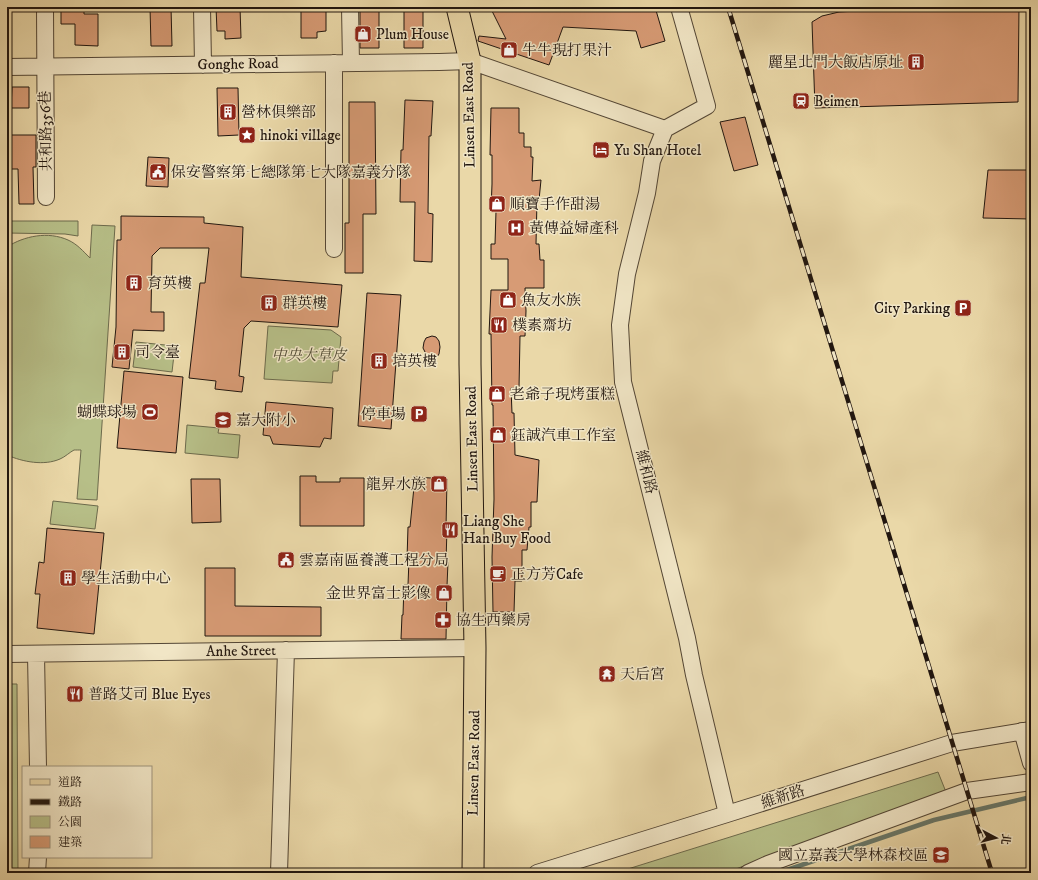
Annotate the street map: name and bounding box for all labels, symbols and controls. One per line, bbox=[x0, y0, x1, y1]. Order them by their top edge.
shop icon: Plum House bbox=[353, 24, 373, 44]
place label: Plum House bbox=[376, 25, 449, 44]
shop icon: 牛牛現打果汁 bbox=[499, 40, 519, 60]
place label: 牛牛現打果汁 bbox=[522, 41, 612, 60]
building icon: 麗星北門大飯店原址 bbox=[906, 52, 926, 72]
place label: 麗星北門大飯店原址 bbox=[768, 53, 903, 72]
street label: Gonghe Road bbox=[197, 54, 279, 74]
street label: Linsen East Road bbox=[459, 61, 479, 168]
street label: 共和路356巷 bbox=[36, 90, 56, 172]
station icon: Beimen bbox=[791, 91, 811, 111]
place label: Beimen bbox=[814, 92, 859, 111]
building icon: 營林俱樂部 bbox=[218, 102, 238, 122]
place label: 營林俱樂部 bbox=[241, 103, 316, 122]
place icon: hinoki village bbox=[237, 125, 257, 145]
place label: hinoki village bbox=[260, 126, 341, 145]
hotel icon: Yu Shan Hotel bbox=[591, 140, 611, 160]
place label: Yu Shan Hotel bbox=[614, 141, 702, 160]
public building icon: 保安警察第七總隊第七大隊嘉義分隊 bbox=[148, 162, 168, 182]
place label: 保安警察第七總隊第七大隊嘉義分隊 bbox=[171, 163, 411, 182]
shop icon: 順寶手作甜湯 bbox=[487, 194, 507, 214]
place label: 順寶手作甜湯 bbox=[510, 195, 600, 214]
hospital icon: 黃傳益婦產科 bbox=[506, 218, 526, 238]
place label: 黃傳益婦產科 bbox=[529, 219, 619, 238]
building icon: 育英樓 bbox=[124, 273, 144, 293]
place label: 育英樓 bbox=[147, 274, 192, 293]
shop icon: 魚友水族 bbox=[498, 290, 518, 310]
place label: 魚友水族 bbox=[521, 291, 581, 310]
building icon: 群英樓 bbox=[259, 293, 279, 313]
place label: 群英樓 bbox=[282, 294, 327, 313]
parking icon: City Parking bbox=[953, 298, 973, 318]
place label: City Parking bbox=[874, 299, 951, 318]
restaurant icon: 樸素齋坊 bbox=[489, 315, 509, 335]
place label: 樸素齋坊 bbox=[512, 316, 572, 335]
building icon: 司令臺 bbox=[112, 342, 132, 362]
place label: 司令臺 bbox=[135, 343, 180, 362]
park label: 中央大草皮 bbox=[271, 346, 348, 365]
building icon: 培英樓 bbox=[369, 351, 389, 371]
place label: 培英樓 bbox=[392, 352, 437, 371]
shop icon: 老爺子現烤蛋糕 bbox=[487, 384, 507, 404]
street label: Linsen East Road bbox=[462, 385, 482, 492]
place label: 老爺子現烤蛋糕 bbox=[510, 385, 615, 404]
sports icon: 蝴蝶球場 bbox=[140, 402, 160, 422]
place label: 蝴蝶球場 bbox=[77, 403, 137, 422]
parking icon: 停車場 bbox=[409, 404, 429, 424]
place label: 停車場 bbox=[361, 405, 406, 424]
school or university icon: 嘉大附小 bbox=[213, 410, 233, 430]
place label: 嘉大附小 bbox=[236, 411, 296, 430]
shop icon: 鈺誠汽車工作室 bbox=[488, 425, 508, 445]
place label: 鈺誠汽車工作室 bbox=[511, 426, 616, 445]
street label: 維和路 bbox=[631, 448, 661, 496]
shop icon: 龍昇水族 bbox=[429, 474, 449, 494]
place label: 龍昇水族 bbox=[366, 475, 426, 494]
place label: Liang She Han Buy Food bbox=[463, 512, 551, 548]
restaurant icon: Liang She Han Buy Food bbox=[440, 520, 460, 540]
public building icon: 雲嘉南區養護工程分局 bbox=[276, 550, 296, 570]
place label: 雲嘉南區養護工程分局 bbox=[299, 551, 449, 570]
cafe icon: 正方芳Cafe bbox=[488, 564, 508, 584]
place label: 正方芳Cafe bbox=[511, 565, 583, 584]
building icon: 學生活動中心 bbox=[58, 568, 78, 588]
place label: 學生活動中心 bbox=[81, 569, 171, 588]
shop icon: 金世界富士影像 bbox=[434, 583, 454, 603]
place label: 金世界富士影像 bbox=[326, 584, 431, 603]
pharmacy icon: 協生西藥房 bbox=[433, 610, 453, 630]
place label: 協生西藥房 bbox=[456, 611, 531, 630]
street label: Anhe Street bbox=[206, 641, 276, 661]
temple icon: 天后宮 bbox=[597, 664, 617, 684]
place label: 天后宮 bbox=[620, 665, 665, 684]
restaurant icon: 普路艾司 Blue Eyes bbox=[65, 684, 85, 704]
place label: 普路艾司 Blue Eyes bbox=[88, 685, 210, 704]
street label: Linsen East Road bbox=[464, 709, 484, 816]
legend bbox=[22, 766, 152, 858]
text: 道路 bbox=[58, 775, 82, 790]
street label: 維新路 bbox=[759, 781, 807, 813]
text: 鐵路 bbox=[58, 795, 82, 810]
text: 公園 bbox=[58, 815, 82, 830]
north arrow bbox=[976, 818, 1016, 858]
text: 北 bbox=[997, 833, 1013, 845]
text: 建築 bbox=[58, 835, 82, 850]
school or university icon: 國立嘉義大學林森校區 bbox=[931, 845, 951, 865]
place label: 國立嘉義大學林森校區 bbox=[778, 846, 928, 865]

